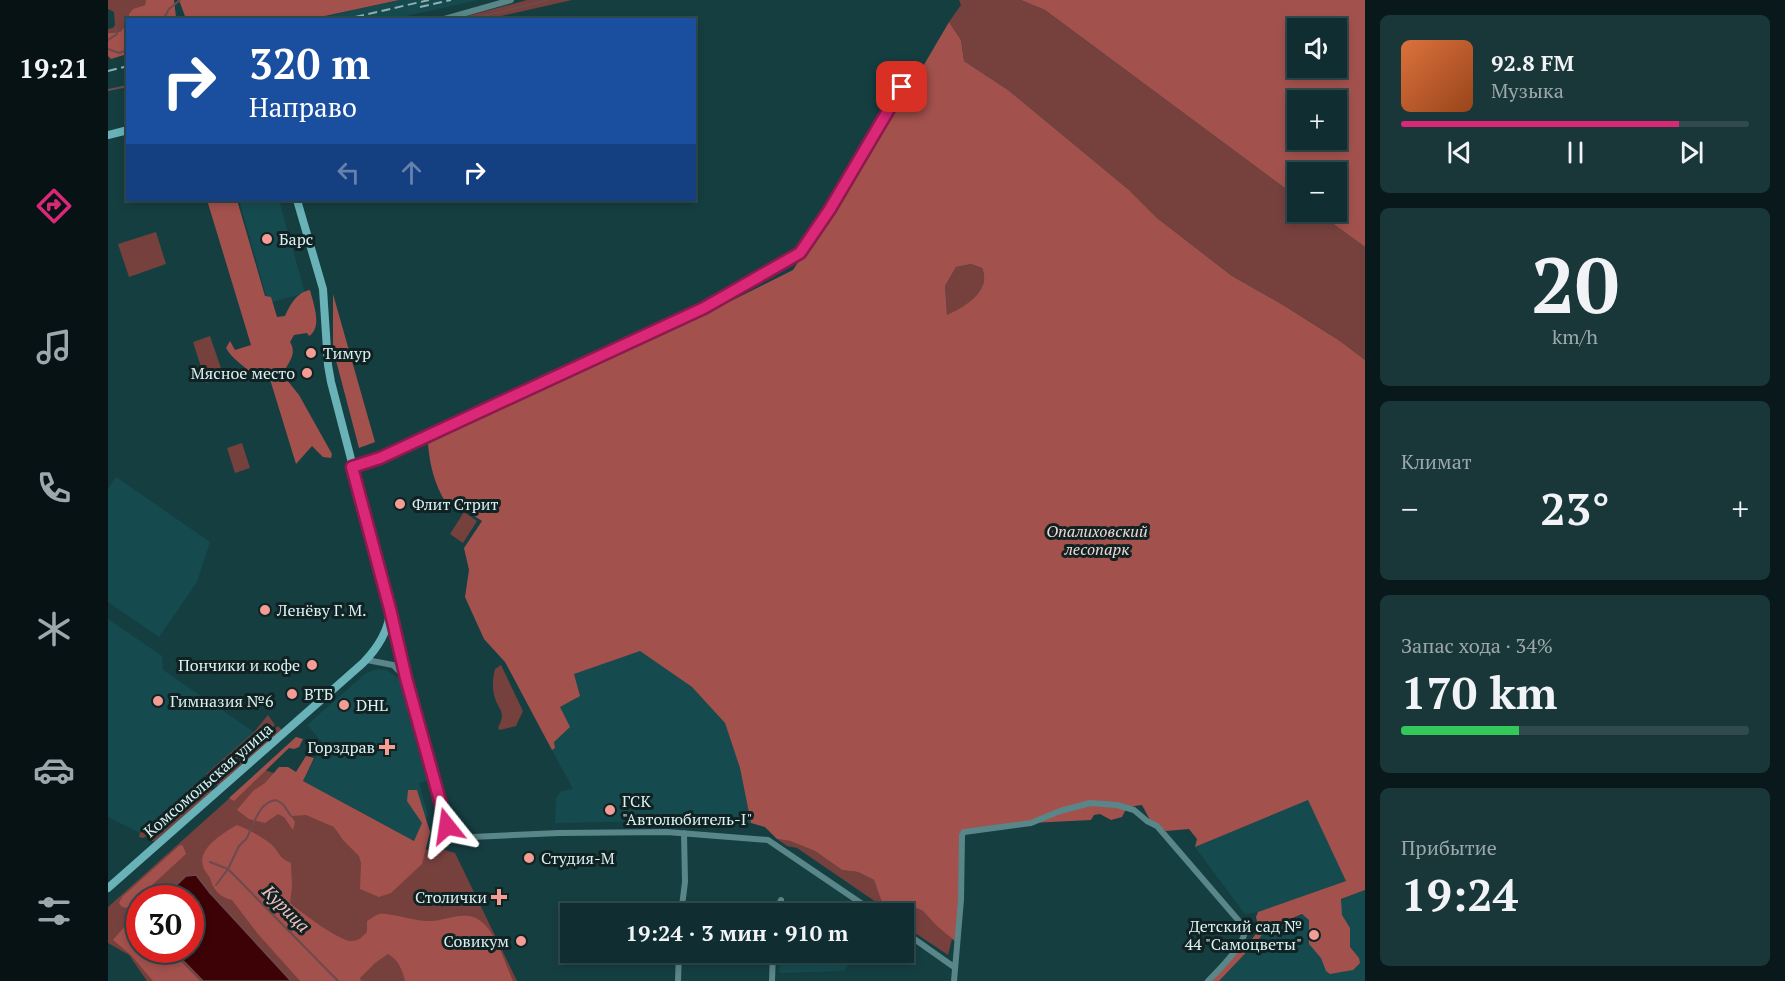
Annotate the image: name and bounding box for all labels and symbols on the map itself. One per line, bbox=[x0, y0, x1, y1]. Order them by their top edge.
pin bbox=[876, 61, 927, 112]
place label: Барс bbox=[279, 228, 313, 250]
marker: Барс bbox=[260, 232, 274, 246]
place label: Тимур bbox=[323, 342, 371, 364]
marker: Тимур bbox=[304, 346, 318, 360]
place label: Мясное место bbox=[191, 362, 295, 384]
marker: Мясное место bbox=[300, 366, 314, 380]
place label: Флит Стрит bbox=[412, 493, 498, 515]
marker: Флит Стрит bbox=[393, 497, 407, 511]
park label: Опалиховский лесопарк bbox=[1046, 520, 1148, 560]
place label: Ленёву Г. М. bbox=[276, 599, 367, 621]
marker: Ленёву Г. М. bbox=[258, 603, 272, 617]
place label: Пончики и кофе bbox=[178, 654, 300, 676]
marker: Пончики и кофе bbox=[305, 658, 319, 672]
place label: ВТБ bbox=[304, 683, 333, 705]
marker: ВТБ bbox=[285, 687, 299, 701]
place label: Гимназия №6 bbox=[170, 690, 274, 712]
marker: Гимназия №6 bbox=[151, 694, 165, 708]
place label: DHL bbox=[356, 694, 388, 716]
marker: DHL bbox=[337, 698, 351, 712]
street label: Комсомольская улица bbox=[139, 718, 277, 842]
place label: Горздрав bbox=[307, 736, 375, 758]
marker: Горздрав bbox=[380, 740, 394, 754]
place label: ГСК "Автолюбитель-I" bbox=[622, 790, 753, 830]
position arrow bbox=[415, 794, 479, 858]
marker: ГСК "Автолюбитель-I" bbox=[603, 803, 617, 817]
place label: Студия-М bbox=[541, 847, 615, 869]
marker: Студия-М bbox=[522, 851, 536, 865]
water label: Курица bbox=[257, 879, 316, 937]
speed limit sign: 30 bbox=[126, 885, 204, 963]
place label: Столички bbox=[415, 886, 487, 908]
marker: Столички bbox=[492, 890, 506, 904]
place label: Детский сад № 44 "Самоцветы" bbox=[1185, 915, 1302, 955]
marker: Детский сад № 44 "Самоцветы" bbox=[1307, 928, 1321, 942]
place label: Совикум bbox=[444, 930, 509, 952]
marker: Совикум bbox=[514, 934, 528, 948]

